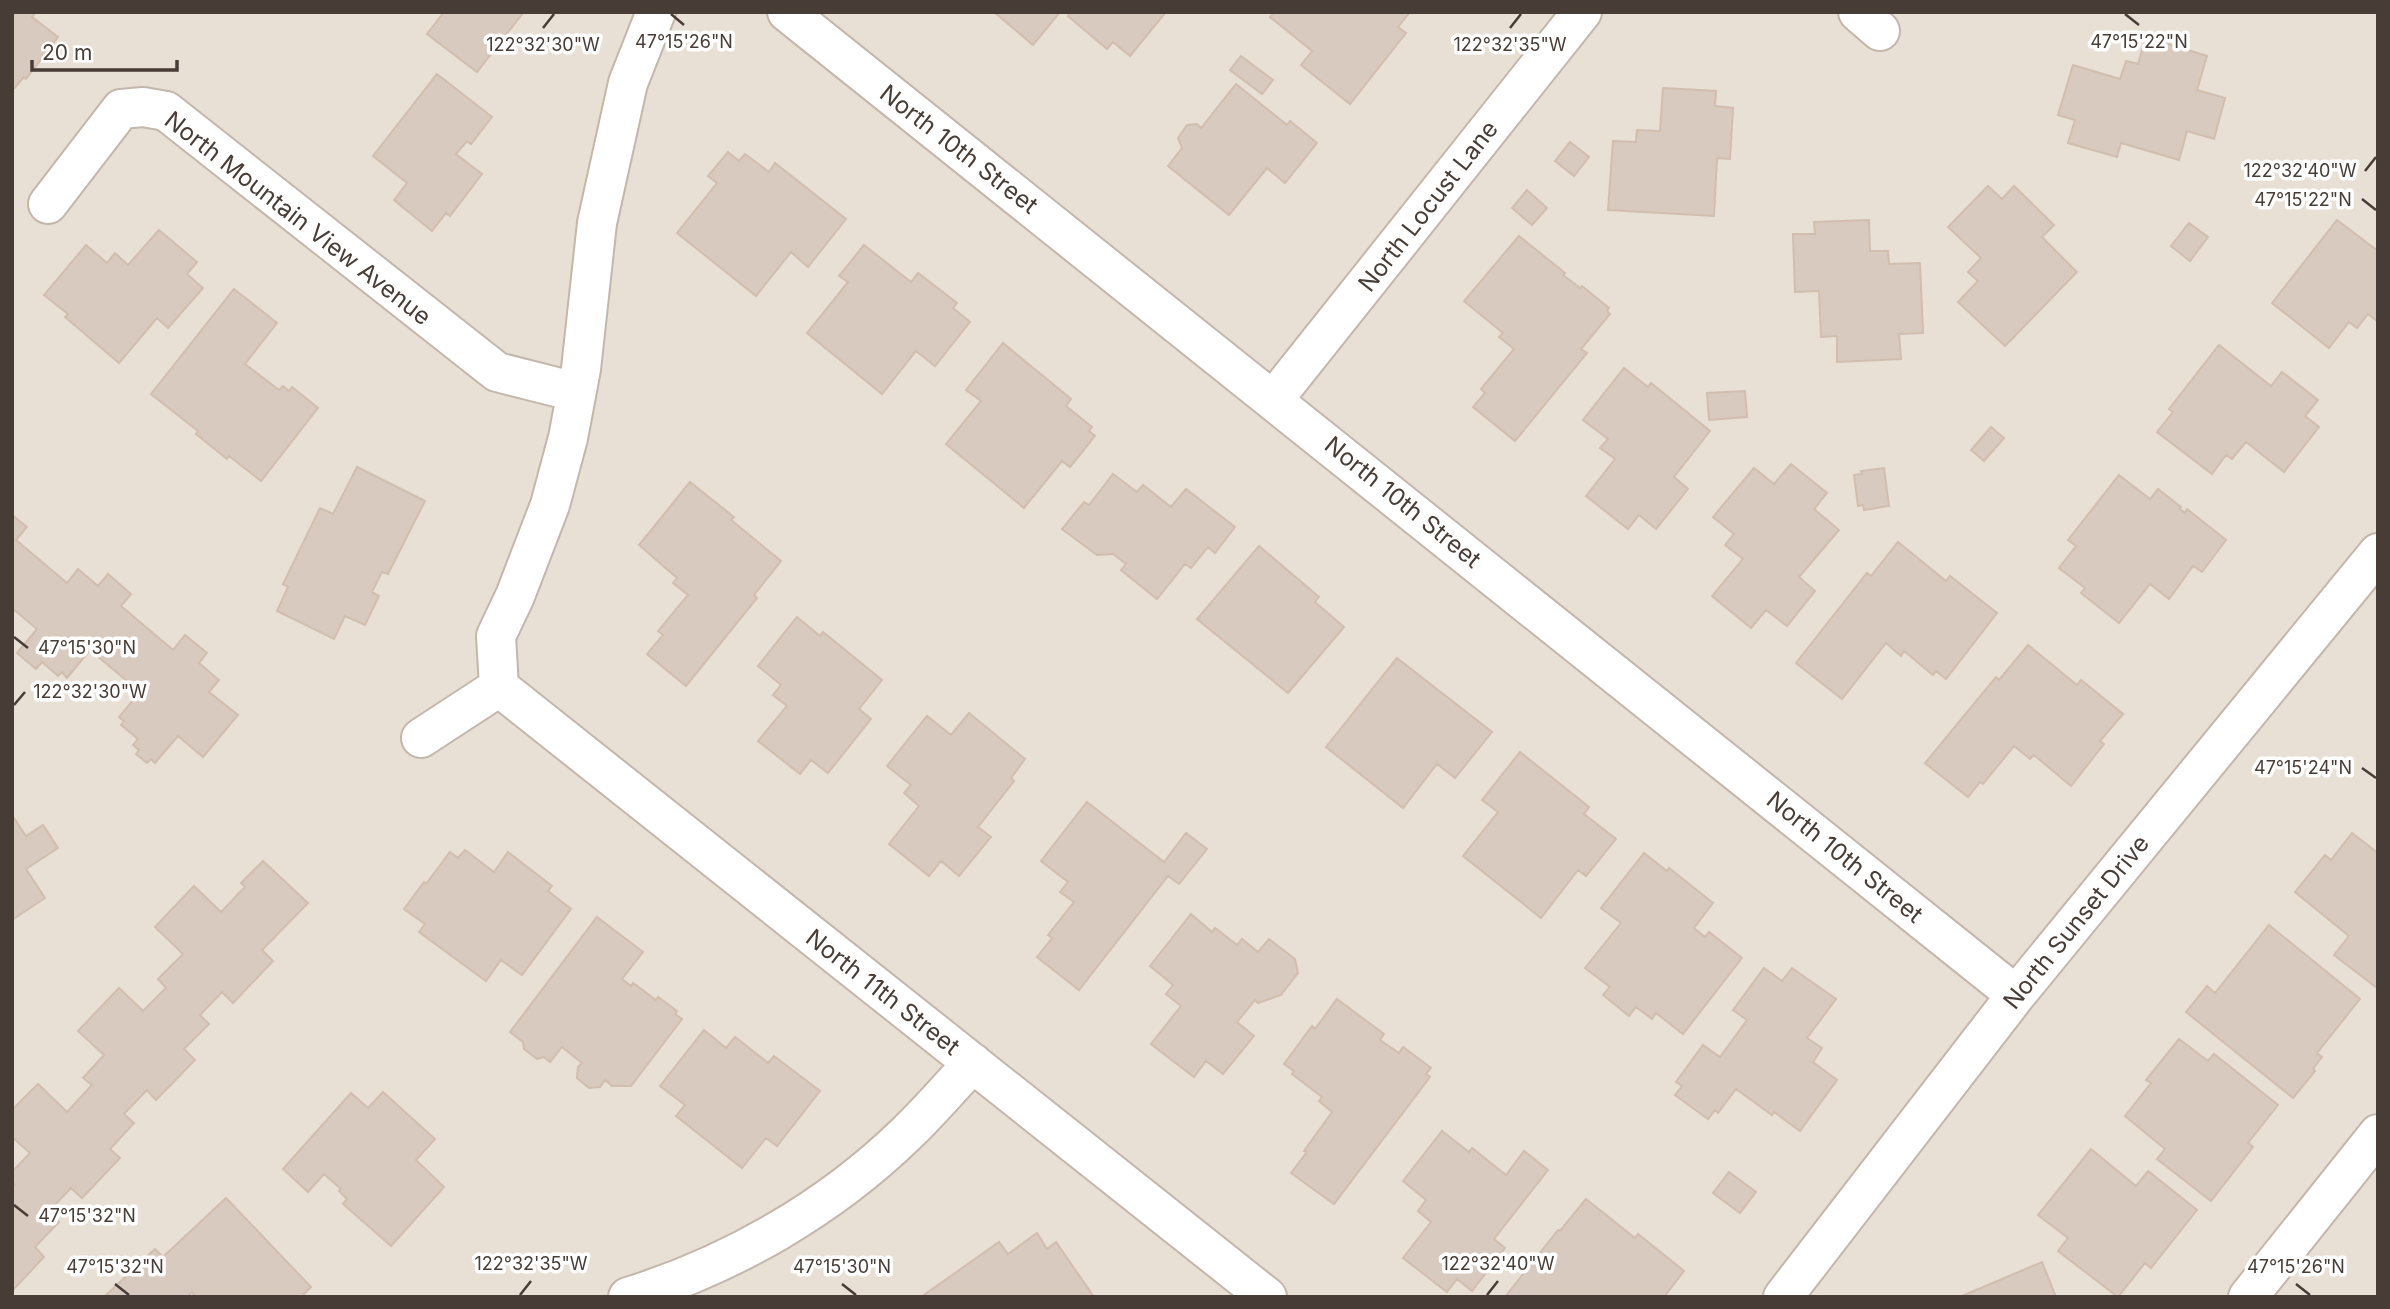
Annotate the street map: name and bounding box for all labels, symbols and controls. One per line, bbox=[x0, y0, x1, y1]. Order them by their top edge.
scale bar bbox=[32, 28, 177, 72]
text: 47°15'26"N bbox=[635, 31, 733, 52]
text: 47°15'22"N bbox=[2090, 31, 2188, 52]
text: 122°32'30"W bbox=[486, 34, 600, 55]
text: 122°32'35"W bbox=[1453, 34, 1567, 55]
text: 20 m bbox=[42, 40, 92, 65]
street label: North 10th Street bbox=[874, 78, 1044, 220]
street label: North Mountain View Avenue bbox=[159, 105, 437, 331]
street label: North Locust Lane bbox=[1352, 115, 1504, 297]
text: 122°32'40"W bbox=[2244, 160, 2357, 181]
text: 47°15'22"N bbox=[2254, 189, 2352, 210]
street label: North 10th Street bbox=[1319, 430, 1487, 574]
text: 47°15'30"N bbox=[38, 637, 136, 658]
text: 122°32'30"W bbox=[33, 681, 147, 702]
text: 47°15'24"N bbox=[2254, 757, 2352, 778]
street label: North 10th Street bbox=[1761, 785, 1929, 929]
street label: North Sunset Drive bbox=[1997, 829, 2155, 1015]
street label: North 11th Street bbox=[800, 923, 966, 1061]
text: 47°15'32"N bbox=[38, 1205, 136, 1226]
text: 122°32'35"W bbox=[474, 1253, 588, 1274]
text: 122°32'40"W bbox=[1442, 1253, 1555, 1274]
text: 47°15'32"N bbox=[66, 1256, 164, 1277]
text: 47°15'30"N bbox=[793, 1256, 891, 1277]
text: 47°15'26"N bbox=[2247, 1256, 2345, 1277]

